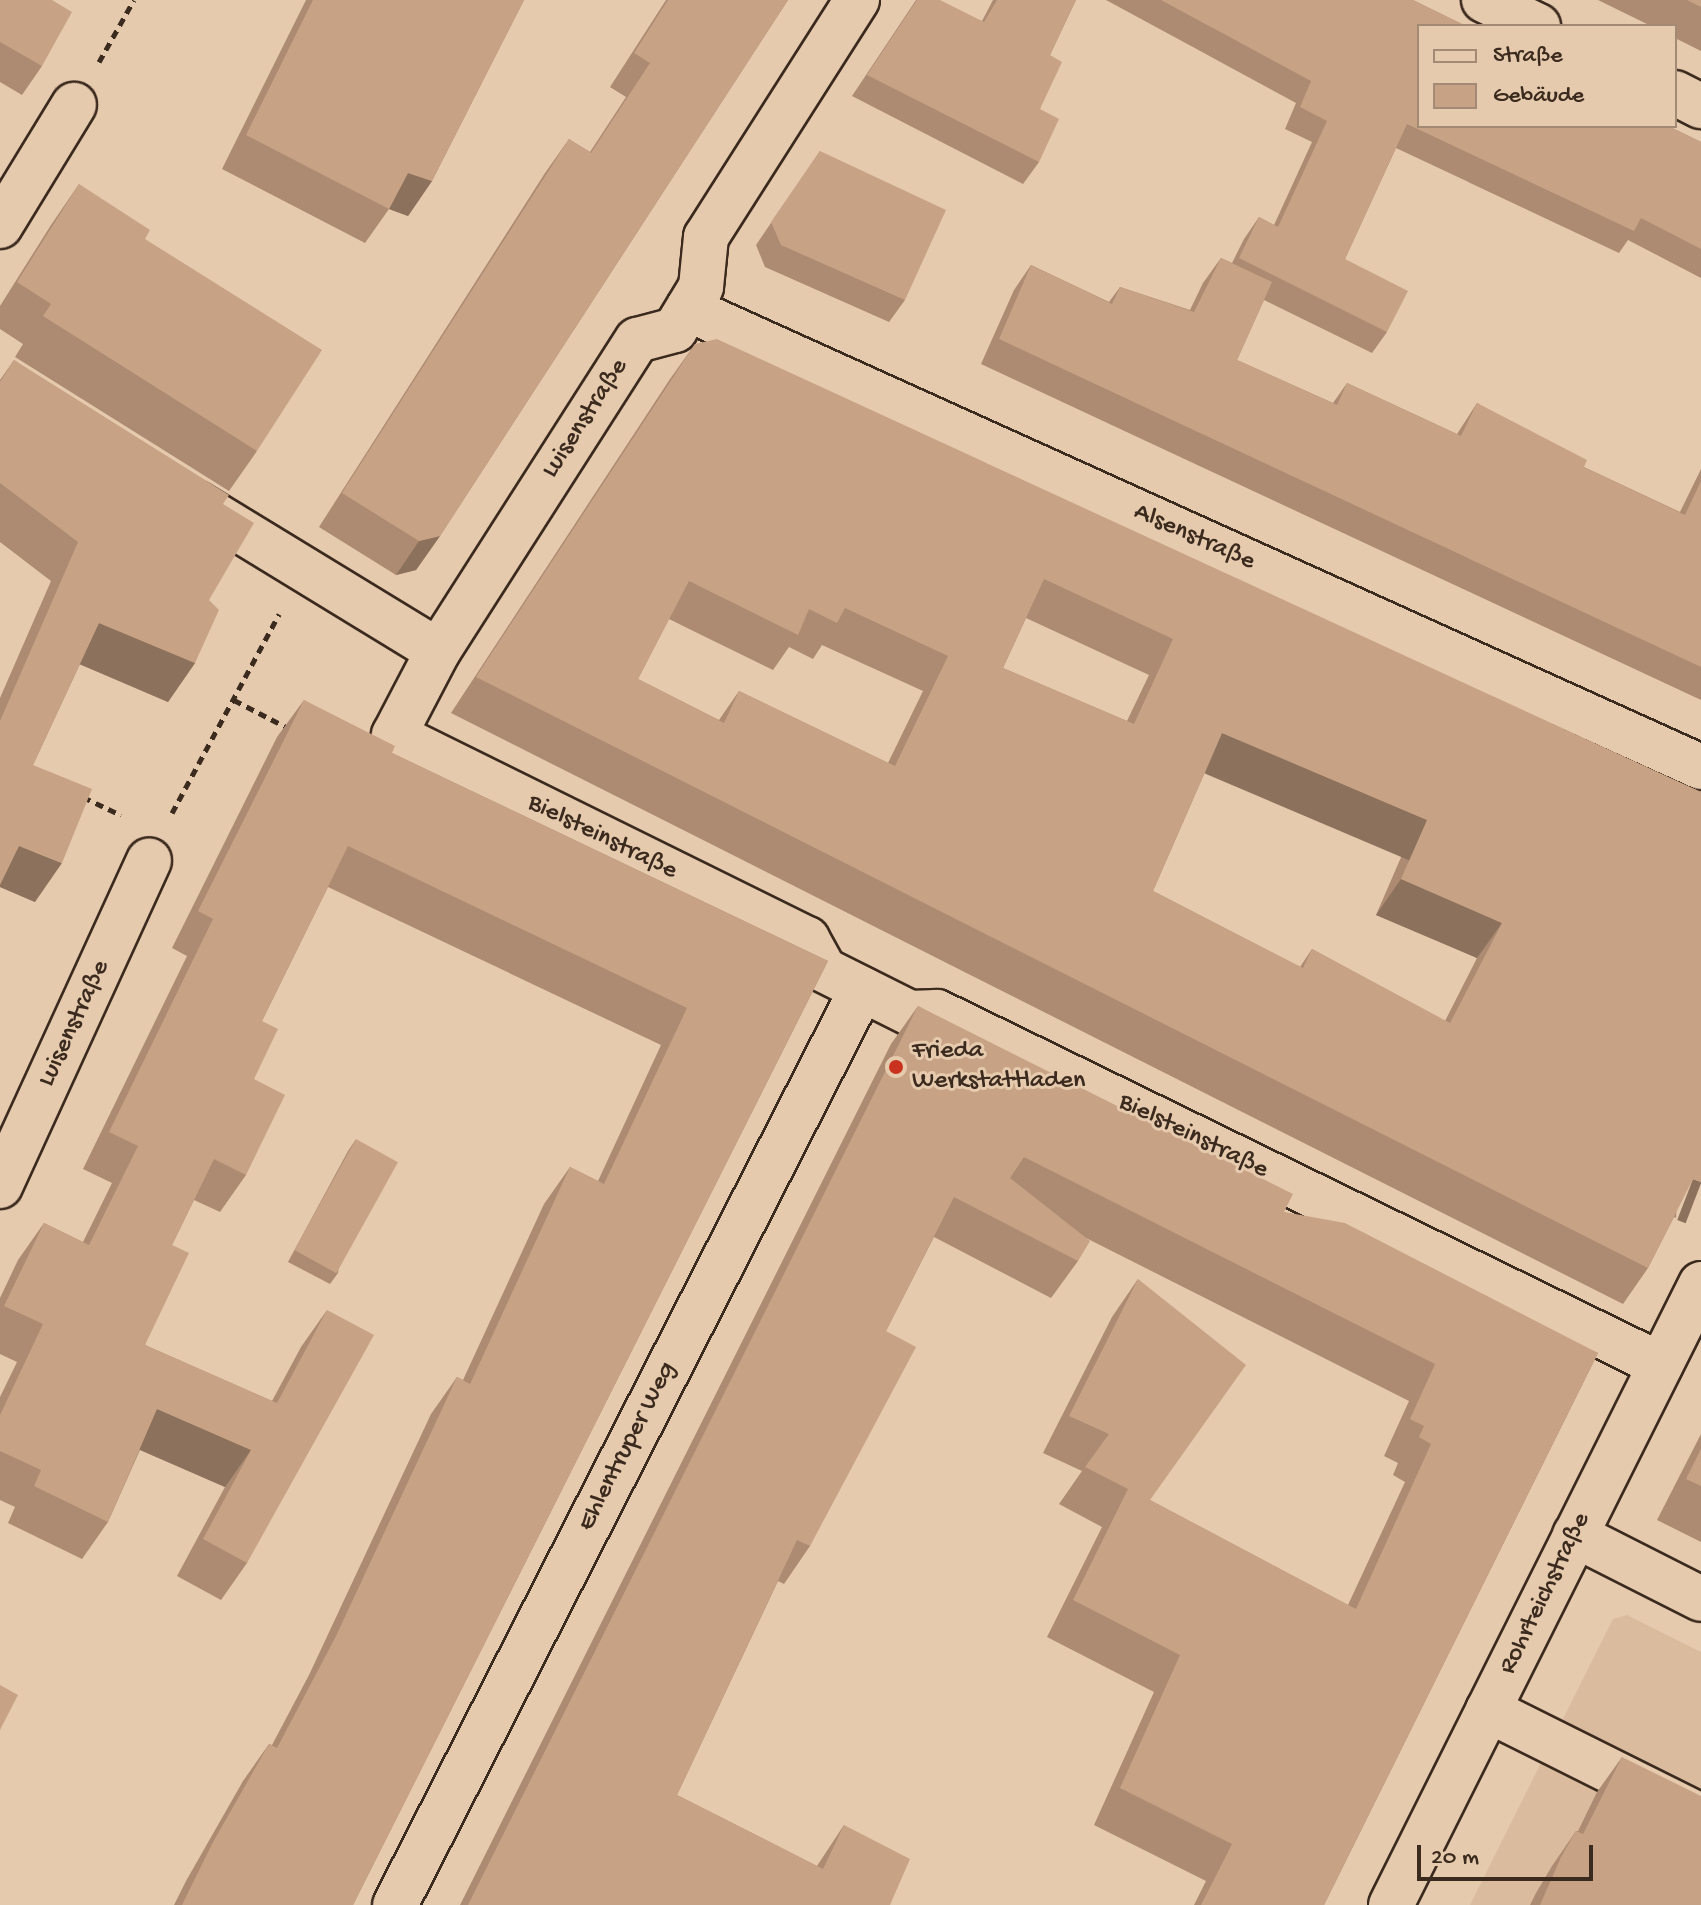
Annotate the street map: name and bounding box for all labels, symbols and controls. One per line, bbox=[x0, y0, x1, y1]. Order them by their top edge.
legend bbox=[1417, 24, 1677, 128]
text: Straße bbox=[1493, 42, 1563, 71]
text: Gebäude bbox=[1493, 82, 1584, 111]
street label: Luisenstraße bbox=[536, 354, 636, 484]
street label: Alsenstraße bbox=[1129, 497, 1259, 579]
street label: Bielsteinstraße bbox=[522, 788, 682, 888]
street label: Luisenstraße bbox=[32, 956, 118, 1092]
place label: Frieda Werkstattladen bbox=[912, 1036, 1085, 1098]
marker: Frieda Werkstattladen bbox=[887, 1058, 905, 1076]
street label: Bielsteinstraße bbox=[1113, 1087, 1273, 1187]
street label: Ehlentruper Weg bbox=[572, 1357, 684, 1537]
street label: Rohrteichstraße bbox=[1493, 1508, 1599, 1680]
scale bar bbox=[1421, 1829, 1597, 1879]
text: 20 m bbox=[1431, 1844, 1479, 1873]

